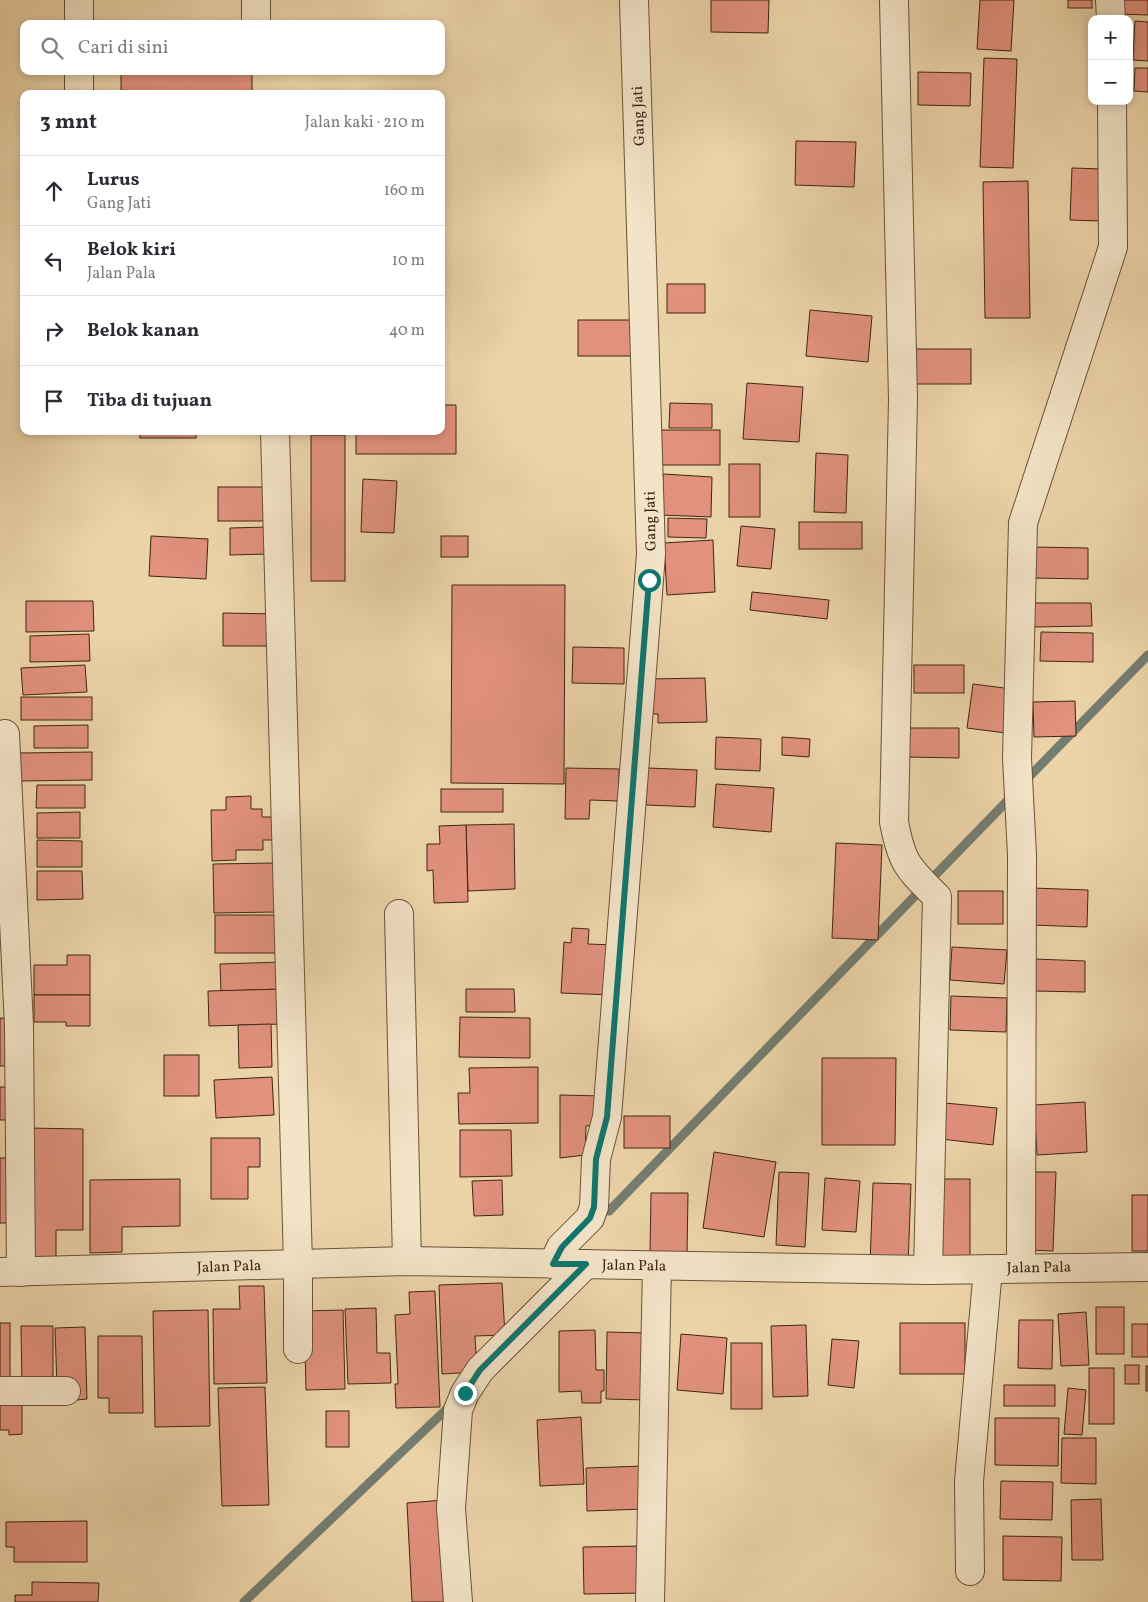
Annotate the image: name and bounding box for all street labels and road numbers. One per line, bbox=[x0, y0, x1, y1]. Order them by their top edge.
street label: Gang Jati bbox=[628, 86, 651, 146]
street label: Gang Jati bbox=[640, 491, 663, 551]
street label: Jalan Pala bbox=[602, 1255, 666, 1278]
street label: Jalan Pala bbox=[196, 1256, 262, 1279]
street label: Jalan Pala bbox=[1007, 1257, 1071, 1280]

